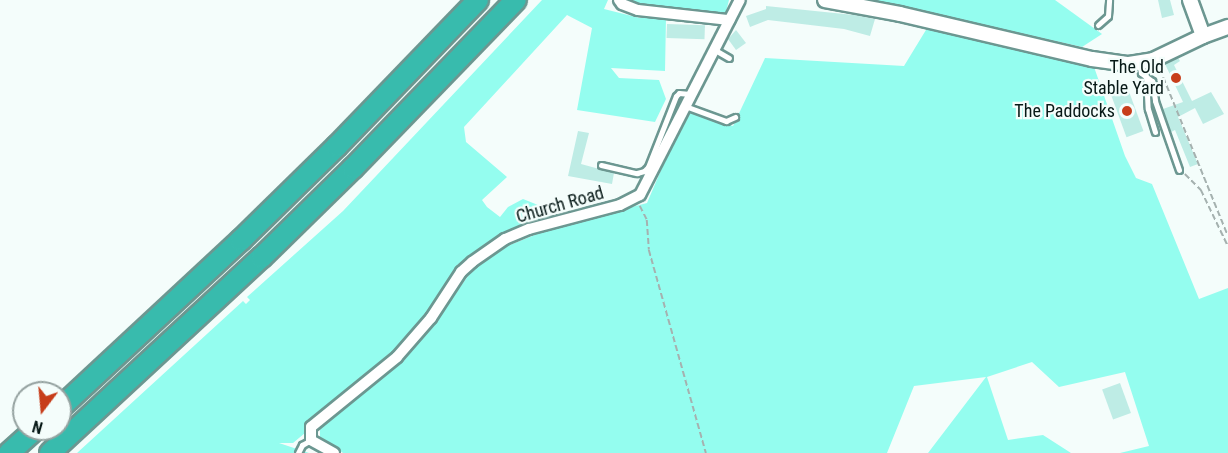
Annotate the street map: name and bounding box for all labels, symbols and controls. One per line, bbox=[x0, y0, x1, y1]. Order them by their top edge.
place label: The Old Stable Yard bbox=[1083, 57, 1164, 100]
marker: The Old Stable Yard bbox=[1169, 71, 1183, 85]
place label: The Paddocks bbox=[1014, 100, 1115, 122]
marker: The Paddocks bbox=[1120, 104, 1134, 118]
street label: Church Road bbox=[514, 182, 606, 228]
north arrow bbox=[12, 381, 72, 441]
text: N bbox=[30, 416, 45, 437]

